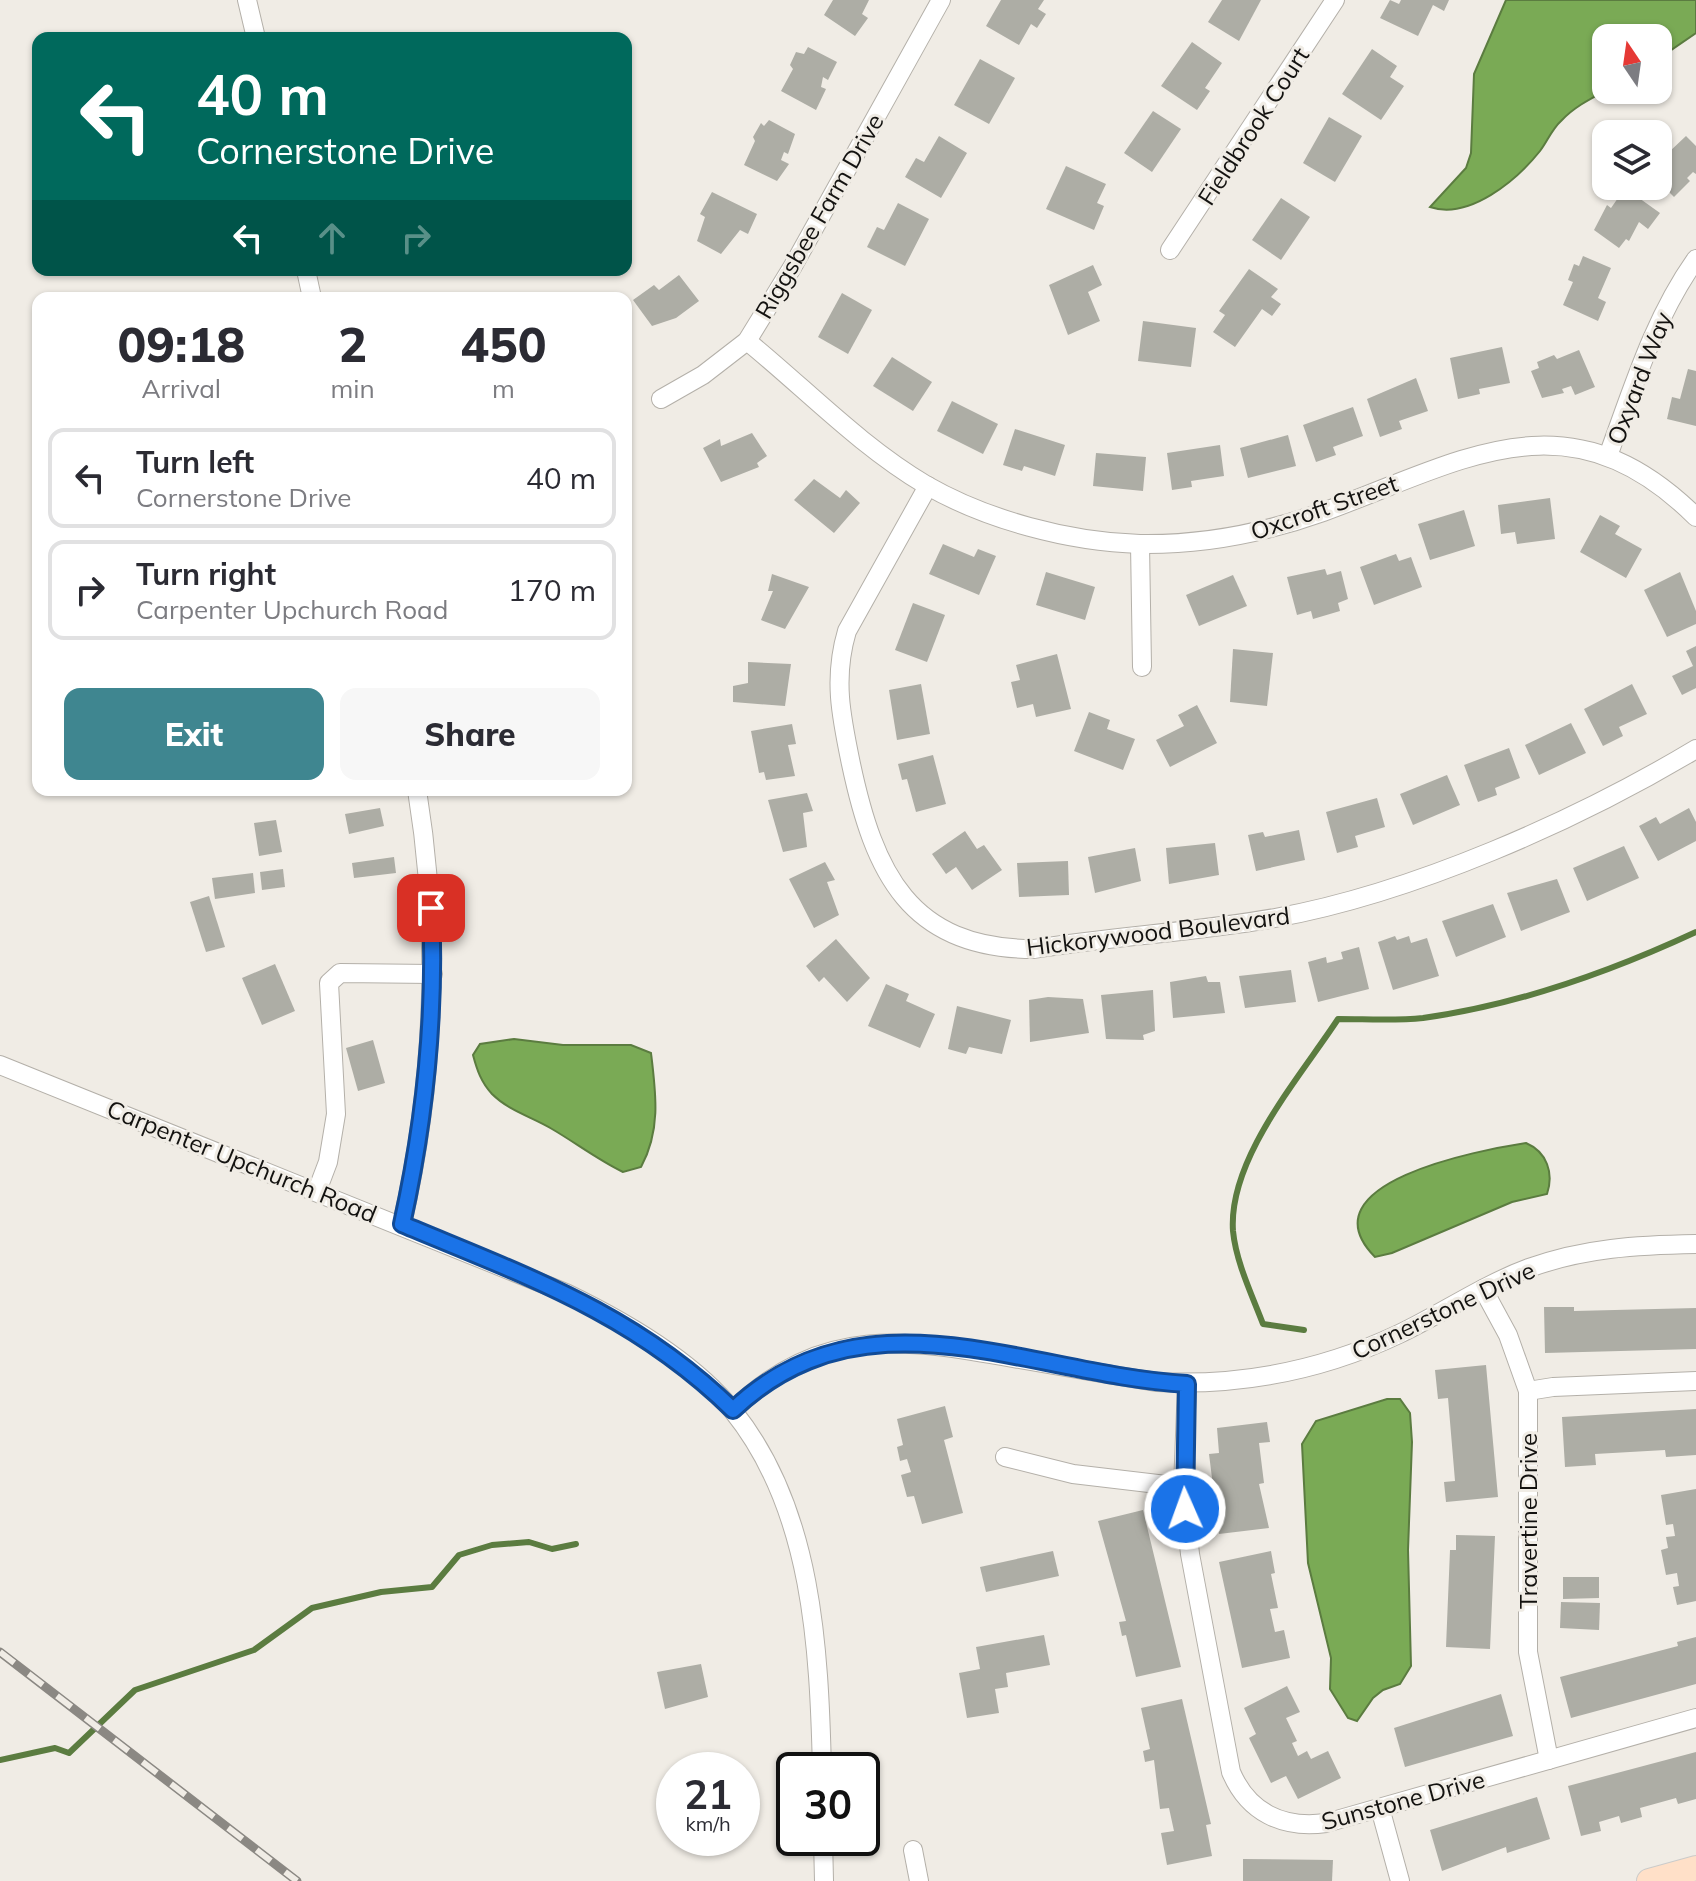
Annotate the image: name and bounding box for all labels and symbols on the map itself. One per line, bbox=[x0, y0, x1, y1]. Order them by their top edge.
north arrow bbox=[1592, 24, 1672, 104]
street label: Fieldbrook Court bbox=[1191, 41, 1315, 211]
street label: Riggsbee Farm Drive bbox=[748, 108, 890, 324]
street label: Oxyard Way bbox=[1600, 307, 1678, 449]
street label: Oxcroft Street bbox=[1246, 468, 1402, 546]
pin bbox=[397, 874, 465, 942]
street label: Hickorywood Boulevard bbox=[1025, 900, 1291, 962]
street label: Carpenter Upchurch Road bbox=[103, 1093, 381, 1229]
street label: Cornerstone Drive bbox=[1347, 1254, 1539, 1366]
street label: Travertine Drive bbox=[1513, 1433, 1543, 1609]
position arrow bbox=[1143, 1467, 1227, 1551]
speed limit sign: 30 bbox=[776, 1752, 880, 1856]
street label: Sunstone Drive bbox=[1318, 1764, 1488, 1836]

